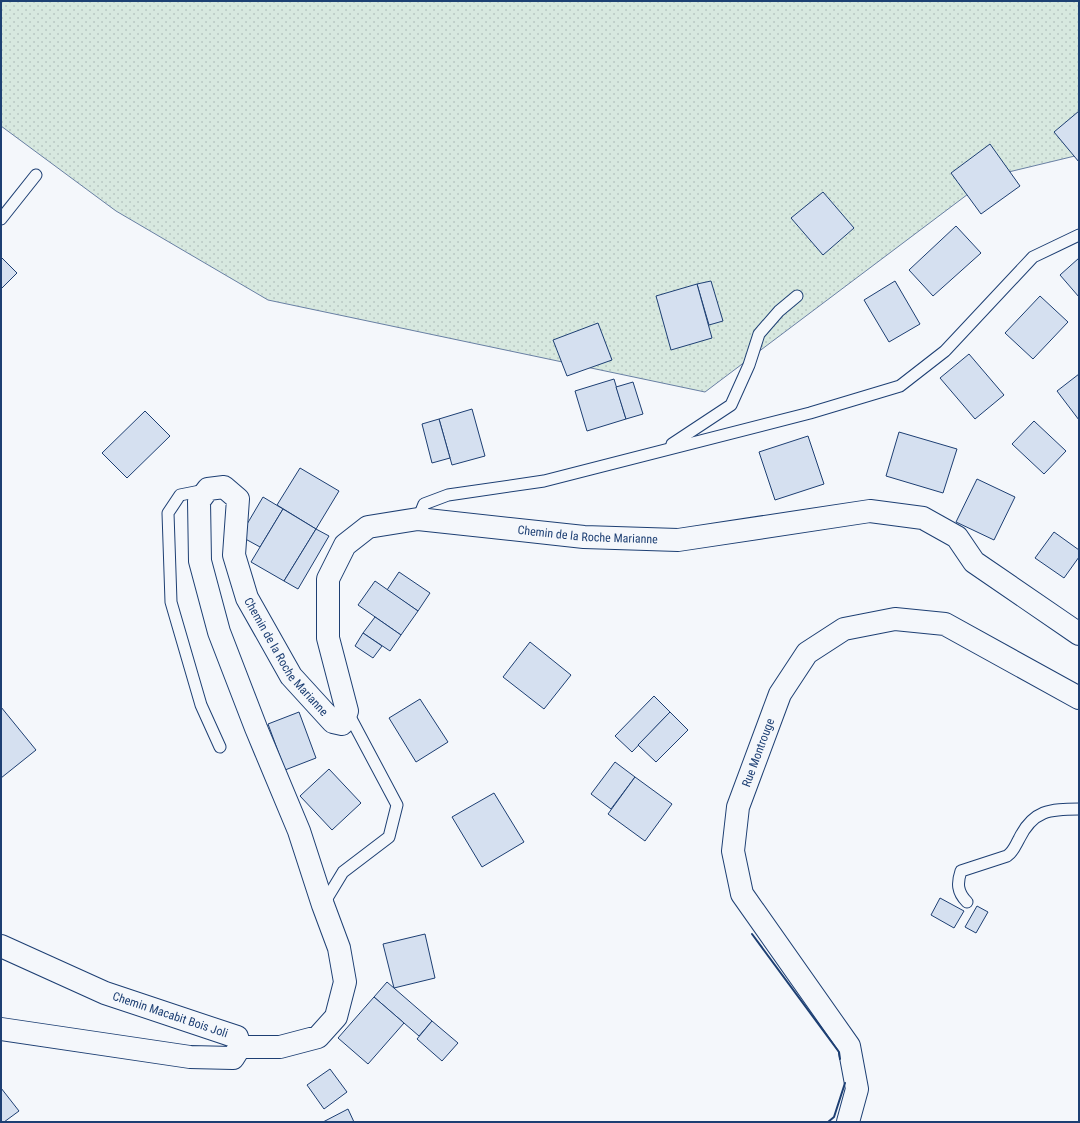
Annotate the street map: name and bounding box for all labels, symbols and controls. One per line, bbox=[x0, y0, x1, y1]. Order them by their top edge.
street label: Chemin de la Roche Marianne bbox=[517, 523, 658, 546]
street label: Chemin de la Roche Marianne bbox=[241, 595, 331, 719]
street label: Rue Montrouge bbox=[739, 716, 777, 789]
street label: Chemin Macabit Bois Joli bbox=[111, 989, 230, 1041]

